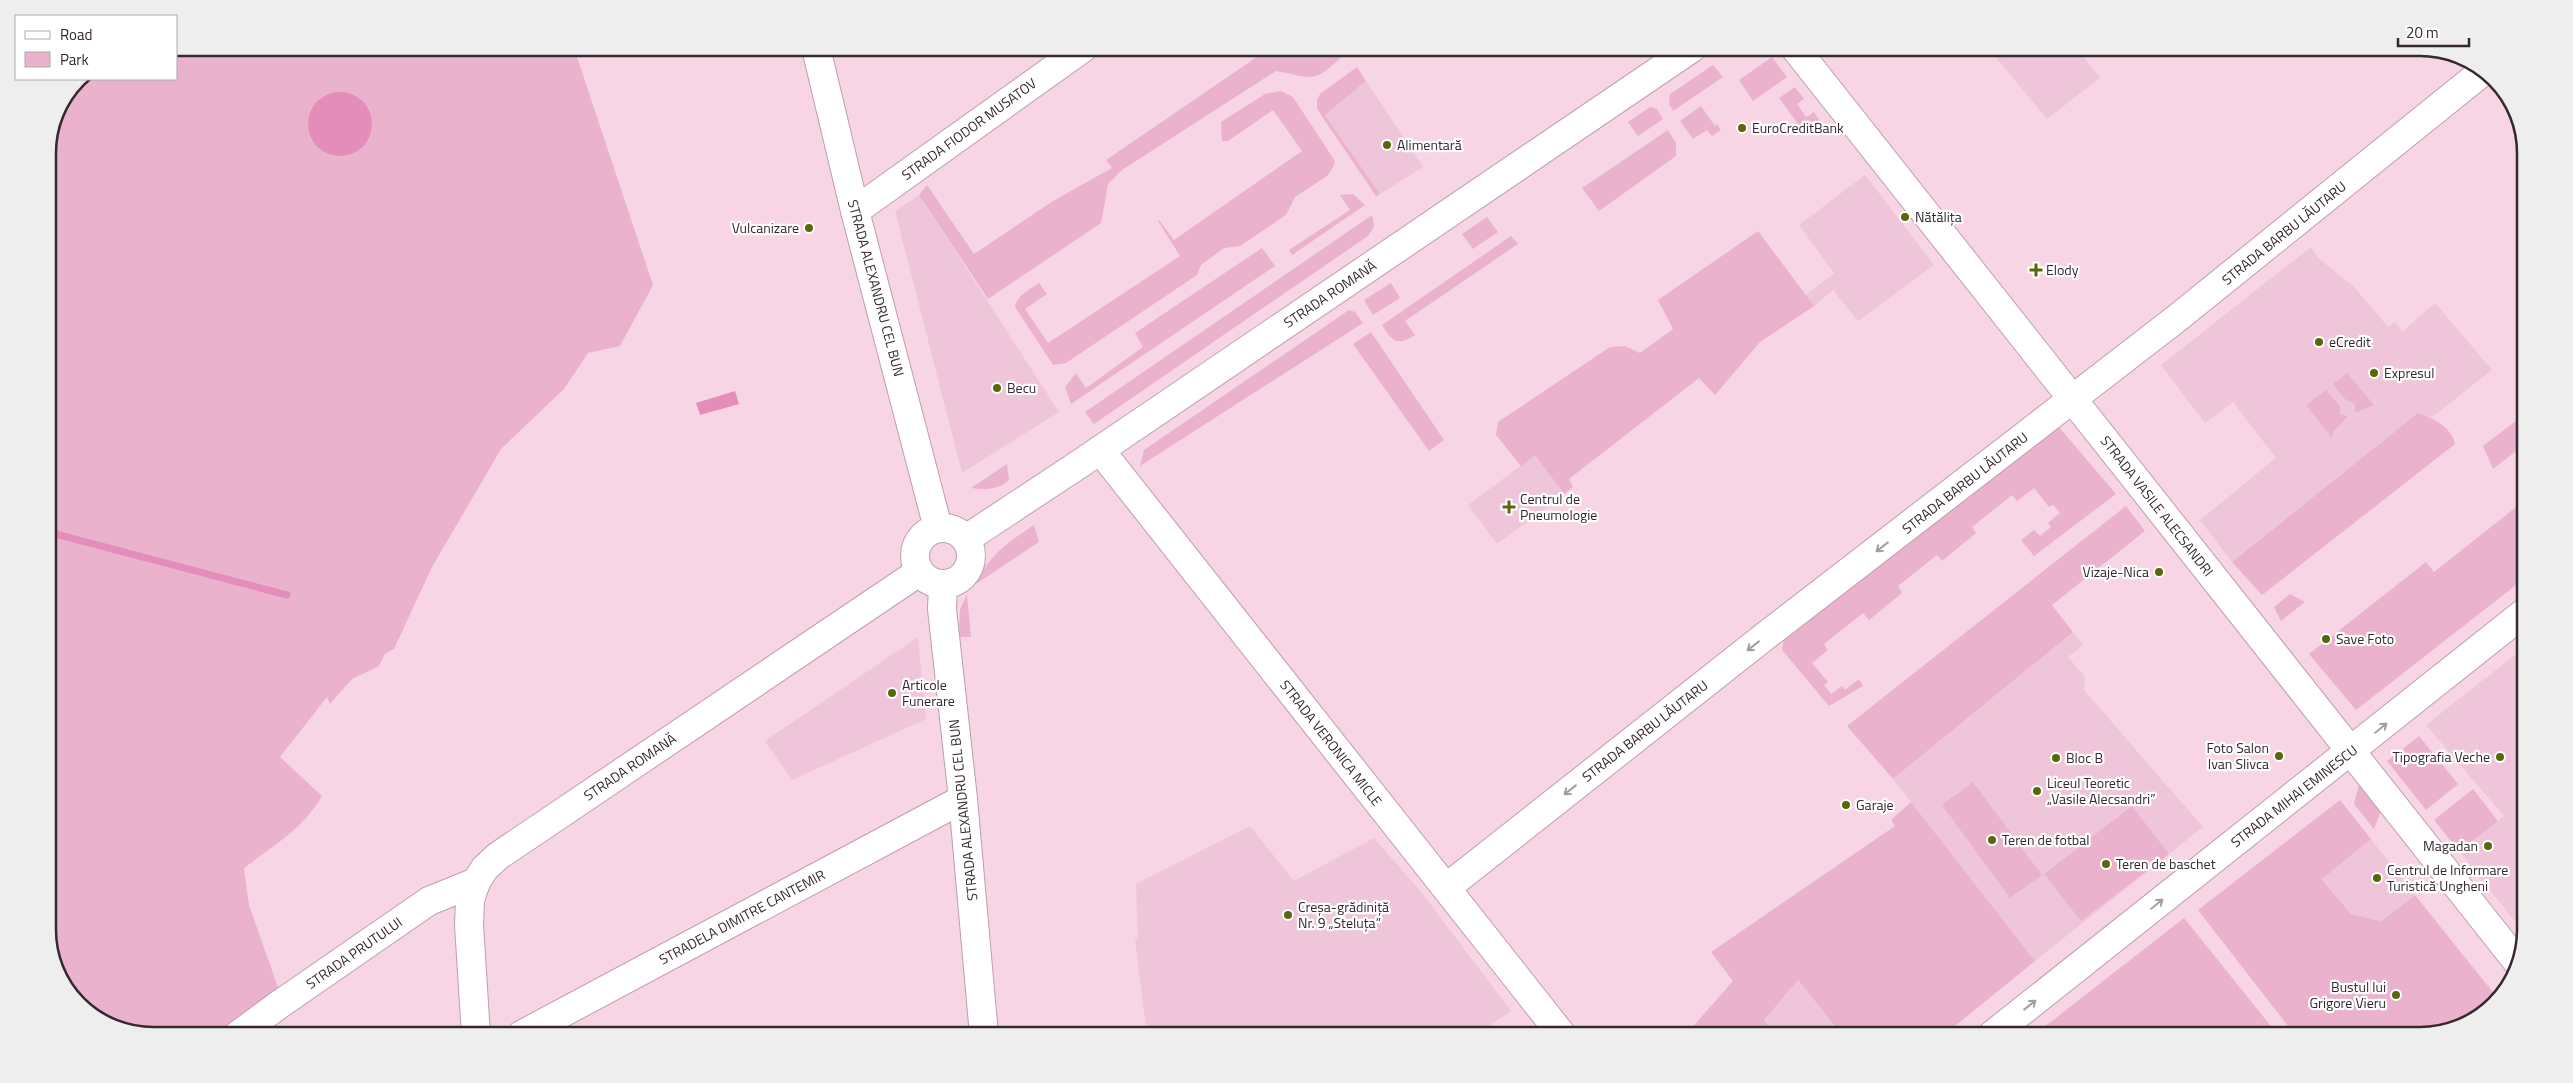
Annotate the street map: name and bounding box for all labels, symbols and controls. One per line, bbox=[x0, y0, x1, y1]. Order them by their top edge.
legend bbox=[15, 15, 178, 80]
scale bar bbox=[2398, 15, 2469, 47]
text: 20 m bbox=[2406, 21, 2439, 44]
text: Road bbox=[60, 23, 92, 46]
text: Park bbox=[60, 48, 89, 71]
street label: STRADA FIODOR MUSATOV bbox=[897, 72, 1041, 185]
place label: EuroCreditBank bbox=[1752, 117, 1844, 138]
marker: EuroCreditBank bbox=[1736, 122, 1748, 134]
place label: Alimentară bbox=[1397, 134, 1462, 155]
marker: Alimentară bbox=[1381, 139, 1393, 151]
street label: STRADA BARBU LĂUTARU bbox=[2217, 176, 2350, 290]
street label: STRADA ALEXANDRU CEL BUN bbox=[843, 197, 910, 379]
place label: Nătălița bbox=[1915, 206, 1962, 227]
marker: Nătălița bbox=[1899, 211, 1911, 223]
place label: Vulcanizare bbox=[732, 217, 799, 238]
marker: Vulcanizare bbox=[803, 222, 815, 234]
street label: STRADA ROMANĂ bbox=[1279, 254, 1381, 332]
place label: Elody bbox=[2046, 259, 2079, 280]
marker: Elody bbox=[2030, 264, 2042, 276]
place label: eCredit bbox=[2329, 331, 2371, 352]
marker: eCredit bbox=[2313, 336, 2325, 348]
place label: Expresul bbox=[2384, 362, 2434, 383]
marker: Expresul bbox=[2368, 367, 2380, 379]
place label: Becu bbox=[1007, 377, 1036, 398]
marker: Becu bbox=[991, 382, 1003, 394]
street label: STRADA BARBU LĂUTARU bbox=[1897, 427, 2032, 539]
street label: STRADA VASILE ALECSANDRI bbox=[2096, 431, 2219, 580]
place label: Centrul de Pneumologie bbox=[1520, 488, 1597, 525]
marker: Centrul de Pneumologie bbox=[1502, 500, 1516, 514]
one-way arrow bbox=[1875, 541, 1888, 552]
place label: Vizaje-Nica bbox=[2082, 561, 2149, 582]
marker: Vizaje-Nica bbox=[2153, 566, 2165, 578]
place label: Save Foto bbox=[2336, 628, 2394, 649]
marker: Save Foto bbox=[2320, 633, 2332, 645]
one-way arrow bbox=[1746, 641, 1760, 651]
place label: Articole Funerare bbox=[902, 674, 955, 711]
street label: STRADA VERONICA MICLE bbox=[1275, 675, 1388, 810]
street label: STRADA BARBU LĂUTARU bbox=[1577, 675, 1712, 787]
marker: Articole Funerare bbox=[886, 687, 898, 699]
street label: STRADA ALEXANDRU CEL BUN bbox=[943, 718, 982, 902]
one-way arrow bbox=[2374, 722, 2387, 733]
street label: STRADA ROMANĂ bbox=[579, 727, 681, 805]
place label: Foto Salon Ivan Slivca bbox=[2206, 737, 2269, 774]
street label: STRADA MIHAI EMINESCU bbox=[2226, 739, 2362, 852]
place label: Tipografia Veche bbox=[2392, 746, 2490, 767]
place label: Bloc B bbox=[2066, 747, 2103, 768]
marker: Foto Salon Ivan Slivca bbox=[2273, 750, 2285, 762]
marker: Tipografia Veche bbox=[2494, 751, 2506, 763]
marker: Bloc B bbox=[2050, 752, 2062, 764]
place label: Liceul Teoretic „Vasile Alecsandri” bbox=[2047, 772, 2155, 809]
one-way arrow bbox=[1564, 784, 1577, 795]
marker: Liceul Teoretic „Vasile Alecsandri” bbox=[2031, 785, 2043, 797]
place label: Garaje bbox=[1856, 794, 1894, 815]
marker: Garaje bbox=[1840, 799, 1852, 811]
place label: Teren de fotbal bbox=[2002, 829, 2089, 850]
marker: Teren de fotbal bbox=[1986, 834, 1998, 846]
place label: Magadan bbox=[2423, 835, 2478, 856]
marker: Magadan bbox=[2482, 840, 2494, 852]
place label: Teren de baschet bbox=[2116, 853, 2216, 874]
marker: Teren de baschet bbox=[2100, 858, 2112, 870]
place label: Centrul de Informare Turistică Ungheni bbox=[2387, 859, 2508, 896]
street label: STRADELA DIMITRE CANTEMIR bbox=[655, 864, 829, 969]
marker: Centrul de Informare Turistică Ungheni bbox=[2371, 872, 2383, 884]
place label: Creșa-grădiniță Nr. 9 „Steluța” bbox=[1298, 896, 1389, 933]
one-way arrow bbox=[2151, 899, 2164, 910]
marker: Creșa-grădiniță Nr. 9 „Steluța” bbox=[1282, 909, 1294, 921]
street label: STRADA PRUTULUI bbox=[301, 911, 406, 994]
place label: Bustul lui Grigore Vieru bbox=[2309, 976, 2386, 1013]
marker: Bustul lui Grigore Vieru bbox=[2390, 989, 2402, 1001]
one-way arrow bbox=[2023, 1000, 2036, 1011]

